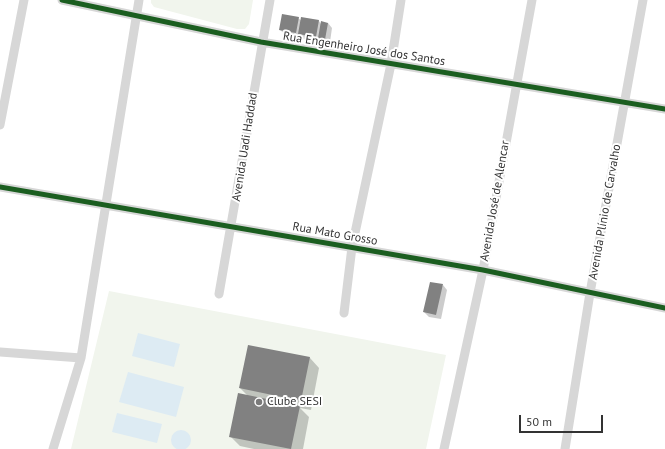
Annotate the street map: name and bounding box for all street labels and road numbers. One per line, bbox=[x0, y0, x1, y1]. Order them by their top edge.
street label: Rua Engenheiro José dos Santos bbox=[282, 29, 446, 69]
street label: Avenida Uadi Haddad bbox=[229, 92, 261, 202]
street label: Avenida José de Alencar bbox=[477, 139, 513, 263]
street label: Avenida Plínio de Carvalho bbox=[586, 143, 624, 281]
street label: Rua Mato Grosso bbox=[291, 219, 379, 249]

